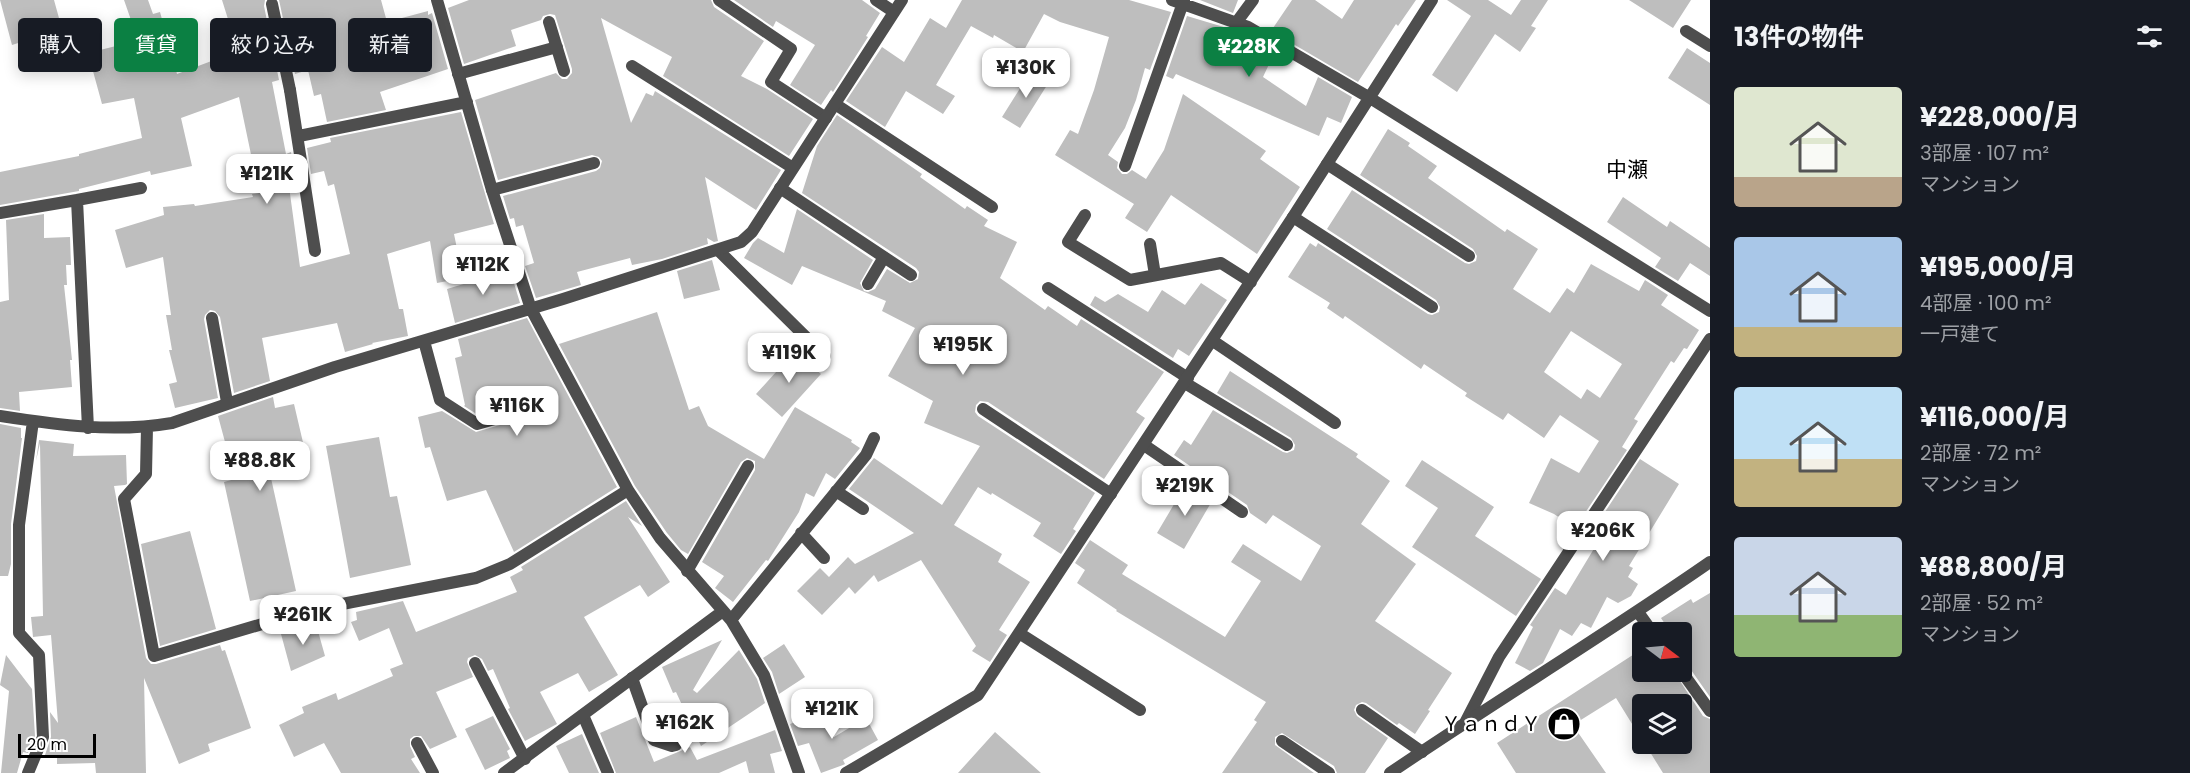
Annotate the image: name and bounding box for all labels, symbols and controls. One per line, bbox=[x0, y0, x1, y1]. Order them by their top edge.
chip: 購入 bbox=[18, 18, 102, 72]
chip: 賃貸 bbox=[114, 18, 198, 72]
chip: 絞り込み bbox=[210, 18, 336, 72]
chip: 新着 bbox=[348, 18, 432, 72]
text: 13件の物件 bbox=[1734, 19, 1864, 55]
icon: filters bbox=[2133, 20, 2166, 53]
pin: ¥228K bbox=[1207, 27, 1291, 78]
text: ¥228K bbox=[1217, 32, 1281, 60]
pin: ¥130K bbox=[984, 48, 1068, 99]
text: ¥130K bbox=[996, 53, 1056, 81]
text: ¥228,000/月 bbox=[1920, 99, 2080, 135]
icon: home bbox=[1782, 111, 1854, 183]
text: 3部屋 · 107 m² bbox=[1920, 139, 2049, 167]
pin: ¥121K bbox=[225, 154, 309, 205]
district label: 中瀬 bbox=[1606, 155, 1648, 184]
text: ¥121K bbox=[240, 159, 294, 187]
text: マンション bbox=[1920, 170, 2020, 198]
pin: ¥112K bbox=[441, 245, 525, 296]
text: ¥195,000/月 bbox=[1920, 249, 2076, 285]
text: ¥112K bbox=[456, 250, 510, 278]
icon: home bbox=[1782, 261, 1854, 333]
text: 4部屋 · 100 m² bbox=[1920, 289, 2052, 317]
text: 一戸建て bbox=[1920, 320, 2000, 348]
pin: ¥195K bbox=[921, 325, 1005, 376]
text: ¥195K bbox=[933, 330, 993, 358]
pin: ¥119K bbox=[747, 333, 831, 384]
text: ¥119K bbox=[762, 338, 816, 366]
pin: ¥116K bbox=[475, 386, 559, 437]
text: ¥116K bbox=[489, 391, 545, 419]
text: ¥116,000/月 bbox=[1920, 399, 2070, 435]
icon: home bbox=[1782, 411, 1854, 483]
text: 2部屋 · 72 m² bbox=[1920, 439, 2041, 467]
pin: ¥88.8K bbox=[211, 441, 309, 492]
text: ¥88.8K bbox=[224, 446, 296, 474]
pin: ¥219K bbox=[1143, 466, 1227, 517]
text: マンション bbox=[1920, 470, 2020, 498]
text: ¥219K bbox=[1156, 471, 1214, 499]
pin: ¥206K bbox=[1561, 511, 1645, 562]
text: ¥206K bbox=[1571, 516, 1635, 544]
text: ¥88,800/月 bbox=[1920, 549, 2067, 585]
icon: home bbox=[1782, 561, 1854, 633]
text: 2部屋 · 52 m² bbox=[1920, 589, 2043, 617]
pin: ¥261K bbox=[261, 595, 345, 646]
text: ¥261K bbox=[273, 600, 333, 628]
text: マンション bbox=[1920, 620, 2020, 648]
north arrow bbox=[1632, 622, 1692, 682]
map controls bbox=[1632, 622, 1692, 754]
pin: ¥121K bbox=[790, 689, 874, 740]
text: ¥121K bbox=[805, 694, 859, 722]
button: layers bbox=[1632, 694, 1692, 754]
pin: ¥162K bbox=[643, 703, 727, 754]
shop icon: ＹａｎｄＹ bbox=[1546, 706, 1582, 742]
text: ¥162K bbox=[655, 708, 715, 736]
place label: ＹａｎｄＹ bbox=[1441, 710, 1541, 738]
scale bar bbox=[18, 731, 96, 758]
text: 20 m bbox=[27, 733, 67, 756]

